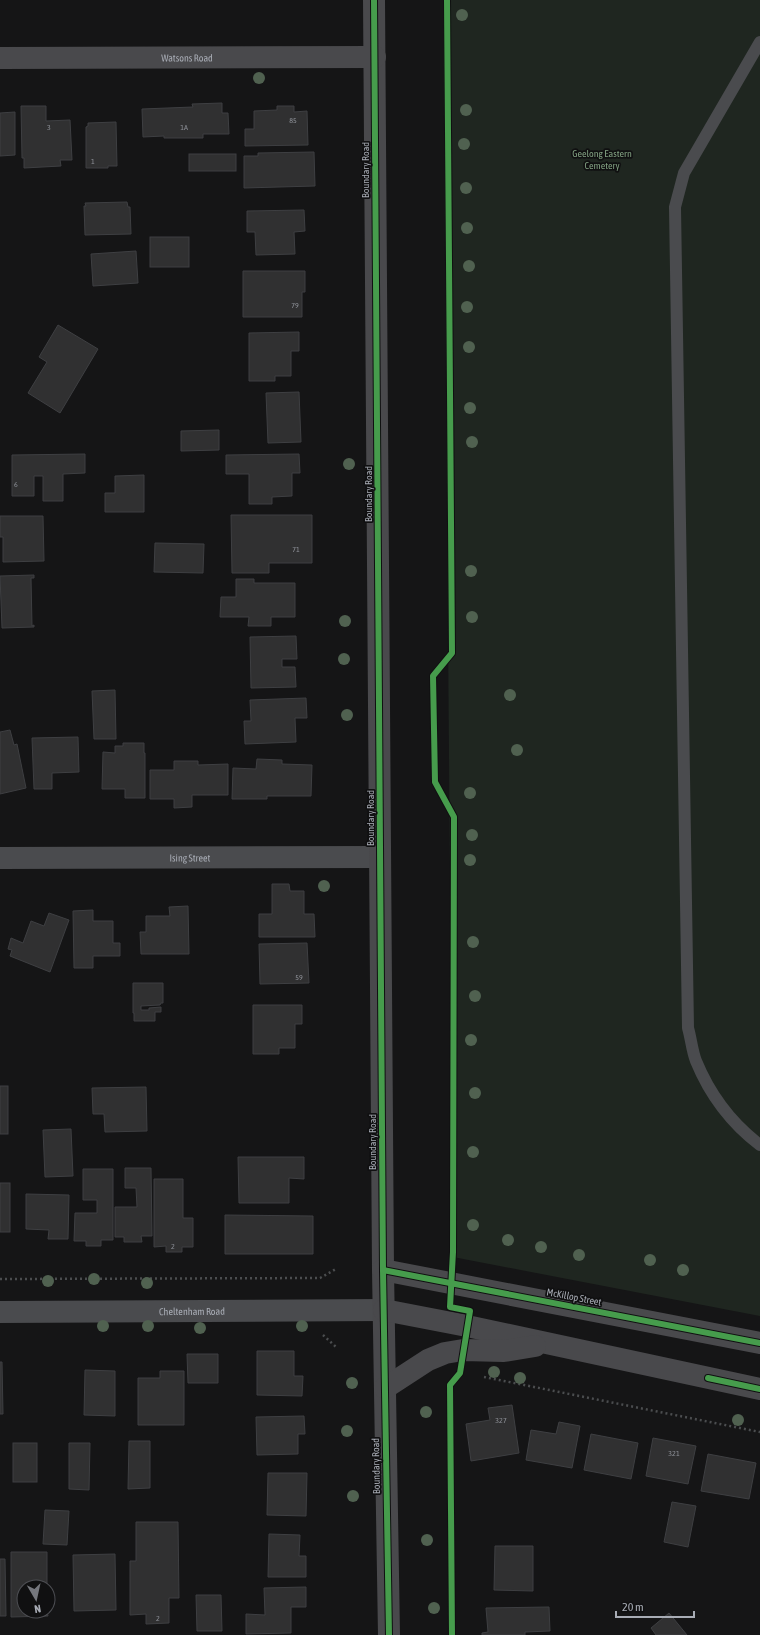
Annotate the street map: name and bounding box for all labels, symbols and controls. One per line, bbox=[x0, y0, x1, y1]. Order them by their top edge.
street label: Watsons Road bbox=[161, 52, 213, 63]
house number: 85 bbox=[289, 116, 297, 125]
house number: 3 bbox=[47, 123, 51, 132]
house number: 1A bbox=[180, 123, 188, 132]
street label: Boundary Road bbox=[360, 142, 371, 198]
park label: Geelong Eastern Cemetery bbox=[572, 148, 632, 171]
house number: 1 bbox=[91, 157, 95, 166]
house number: 79 bbox=[291, 301, 299, 310]
street label: Boundary Road bbox=[363, 466, 374, 522]
house number: 6 bbox=[14, 480, 18, 489]
house number: 71 bbox=[292, 545, 300, 554]
street label: Boundary Road bbox=[365, 790, 376, 846]
street label: Ising Street bbox=[170, 852, 211, 863]
house number: 59 bbox=[295, 973, 303, 982]
street label: Boundary Road bbox=[367, 1114, 378, 1170]
house number: 2 bbox=[171, 1242, 175, 1251]
street label: McKillop Street bbox=[546, 1286, 602, 1308]
street label: Cheltenham Road bbox=[159, 1305, 225, 1317]
house number: 327 bbox=[495, 1416, 507, 1425]
street label: Boundary Road bbox=[370, 1438, 382, 1494]
house number: 321 bbox=[668, 1449, 680, 1458]
north arrow bbox=[16, 1579, 56, 1619]
scale bar bbox=[616, 1593, 694, 1619]
text: 20 m bbox=[622, 1600, 644, 1614]
text: N bbox=[33, 1602, 42, 1615]
house number: 2 bbox=[156, 1614, 160, 1623]

